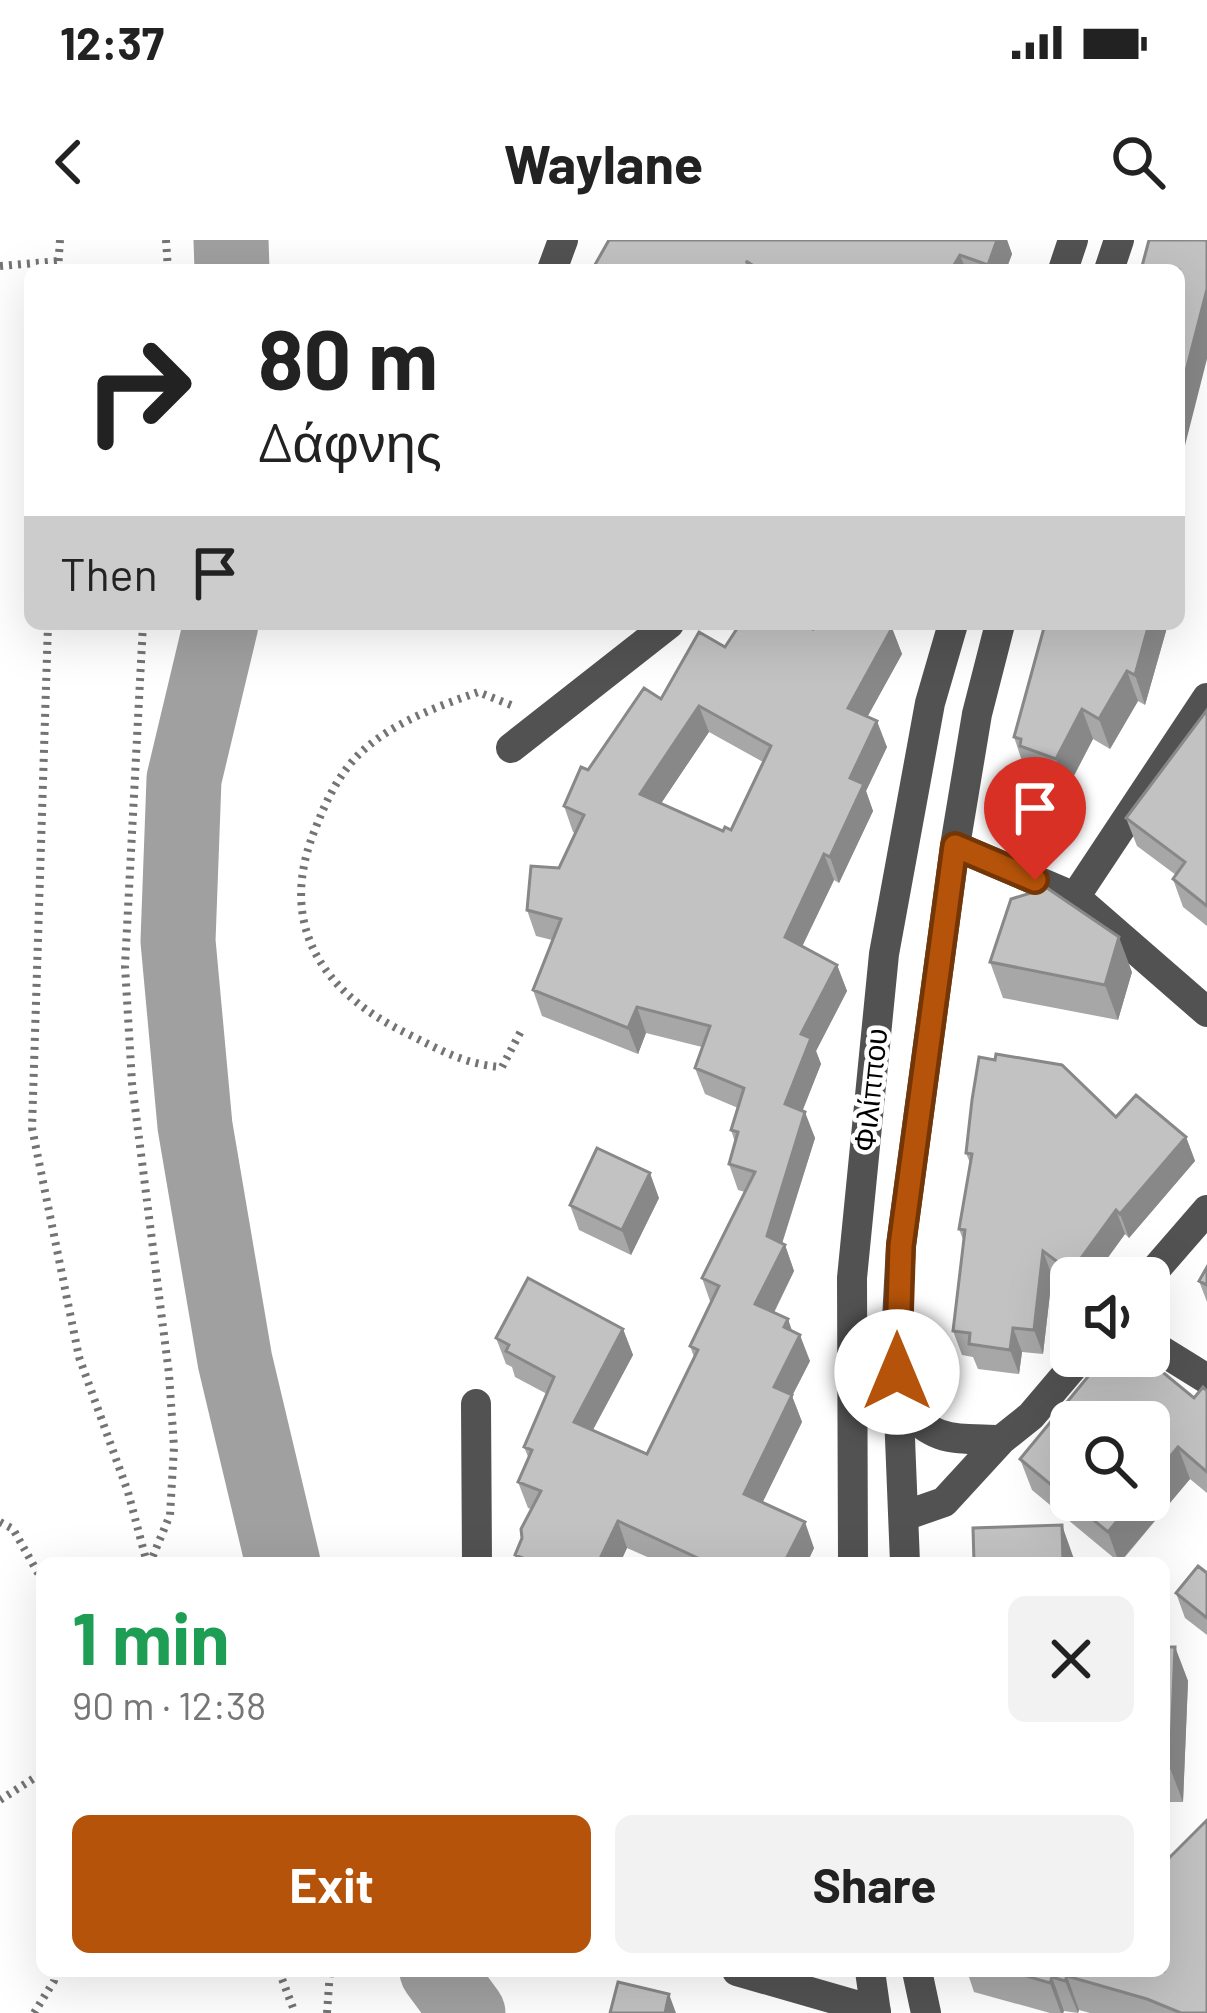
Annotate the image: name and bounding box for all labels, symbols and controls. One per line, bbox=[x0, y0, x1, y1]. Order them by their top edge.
text: 12:37 bbox=[60, 15, 164, 69]
icon: back bbox=[36, 129, 102, 195]
icon: search bbox=[1105, 129, 1171, 195]
text: Waylane bbox=[504, 130, 703, 195]
text: 80 m bbox=[258, 306, 438, 407]
icon: right bbox=[60, 312, 216, 468]
text: Δάφνης bbox=[258, 408, 442, 473]
icon: arrive bbox=[182, 540, 248, 606]
text: Then bbox=[60, 546, 158, 600]
pin bbox=[984, 757, 1086, 880]
icon: arrive bbox=[1002, 775, 1068, 841]
street label: Φιλίππου bbox=[845, 1026, 893, 1153]
map controls bbox=[1050, 1257, 1170, 1521]
button: sound bbox=[1050, 1257, 1170, 1377]
position arrow bbox=[834, 1309, 960, 1435]
button: search bbox=[1050, 1401, 1170, 1521]
text: 1 min bbox=[72, 1593, 230, 1679]
button: close bbox=[1008, 1596, 1134, 1722]
text: 90 m · 12:38 bbox=[72, 1681, 266, 1728]
button: Exit bbox=[72, 1815, 591, 1953]
button: Share bbox=[615, 1815, 1134, 1953]

